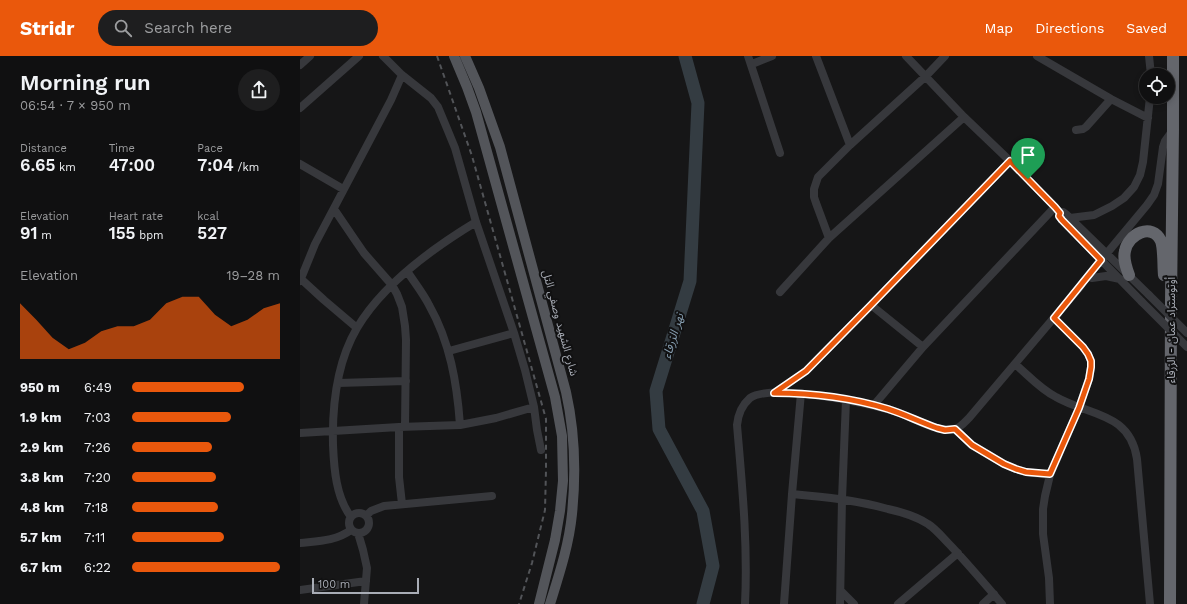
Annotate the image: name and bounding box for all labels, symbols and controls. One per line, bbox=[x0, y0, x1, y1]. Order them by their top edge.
search box bbox=[98, 10, 378, 46]
text: Stridr bbox=[20, 17, 74, 40]
icon: search bbox=[112, 17, 134, 39]
text: Search here bbox=[144, 19, 232, 37]
text: Map bbox=[985, 20, 1013, 36]
text: Directions bbox=[1035, 20, 1104, 36]
text: Saved bbox=[1126, 20, 1167, 36]
map controls bbox=[1139, 68, 1175, 104]
button: locate bbox=[1139, 68, 1175, 104]
button: share bbox=[238, 69, 280, 111]
text: Morning run bbox=[20, 70, 151, 95]
text: 06:54 · 7 × 950 m bbox=[20, 98, 131, 113]
pin bbox=[1011, 138, 1045, 179]
text: Distance bbox=[20, 142, 67, 155]
text: Time bbox=[109, 142, 135, 155]
text: Pace bbox=[197, 142, 223, 155]
icon: arrive bbox=[1017, 144, 1039, 166]
text: 6.65 bbox=[20, 155, 55, 175]
text: 47:00 bbox=[109, 155, 155, 175]
text: 7:04 bbox=[197, 155, 234, 175]
text: km bbox=[55, 161, 76, 174]
text: /km bbox=[234, 161, 259, 174]
text: Elevation bbox=[20, 210, 69, 223]
text: Heart rate bbox=[109, 210, 163, 223]
text: kcal bbox=[197, 210, 219, 223]
text: 91 bbox=[20, 223, 38, 243]
text: 155 bbox=[109, 223, 136, 243]
text: 527 bbox=[197, 223, 227, 243]
text: m bbox=[38, 229, 52, 242]
text: bpm bbox=[136, 229, 164, 242]
text: Elevation bbox=[20, 268, 78, 283]
text: 19–28 m bbox=[226, 268, 280, 283]
street label: شارع الشهيد وصفي التل bbox=[537, 269, 580, 378]
street label: أوتوستراد عمان - الزرقاء bbox=[1164, 277, 1178, 383]
water label: نهر الزرقاء bbox=[659, 310, 687, 360]
text: 950 m bbox=[20, 380, 60, 395]
text: 6:49 bbox=[84, 380, 112, 395]
text: 1.9 km bbox=[20, 410, 61, 425]
text: 7:03 bbox=[84, 410, 111, 425]
text: 2.9 km bbox=[20, 440, 64, 455]
text: 7:26 bbox=[84, 440, 111, 455]
text: 3.8 km bbox=[20, 470, 64, 485]
text: 7:20 bbox=[84, 470, 111, 485]
text: 4.8 km bbox=[20, 500, 64, 515]
text: 7:18 bbox=[84, 500, 108, 515]
text: 5.7 km bbox=[20, 530, 62, 545]
text: 7:11 bbox=[84, 530, 105, 545]
text: 6.7 km bbox=[20, 560, 62, 575]
text: 6:22 bbox=[84, 560, 111, 575]
scale bar bbox=[312, 576, 419, 595]
text: 100 m bbox=[318, 578, 350, 591]

